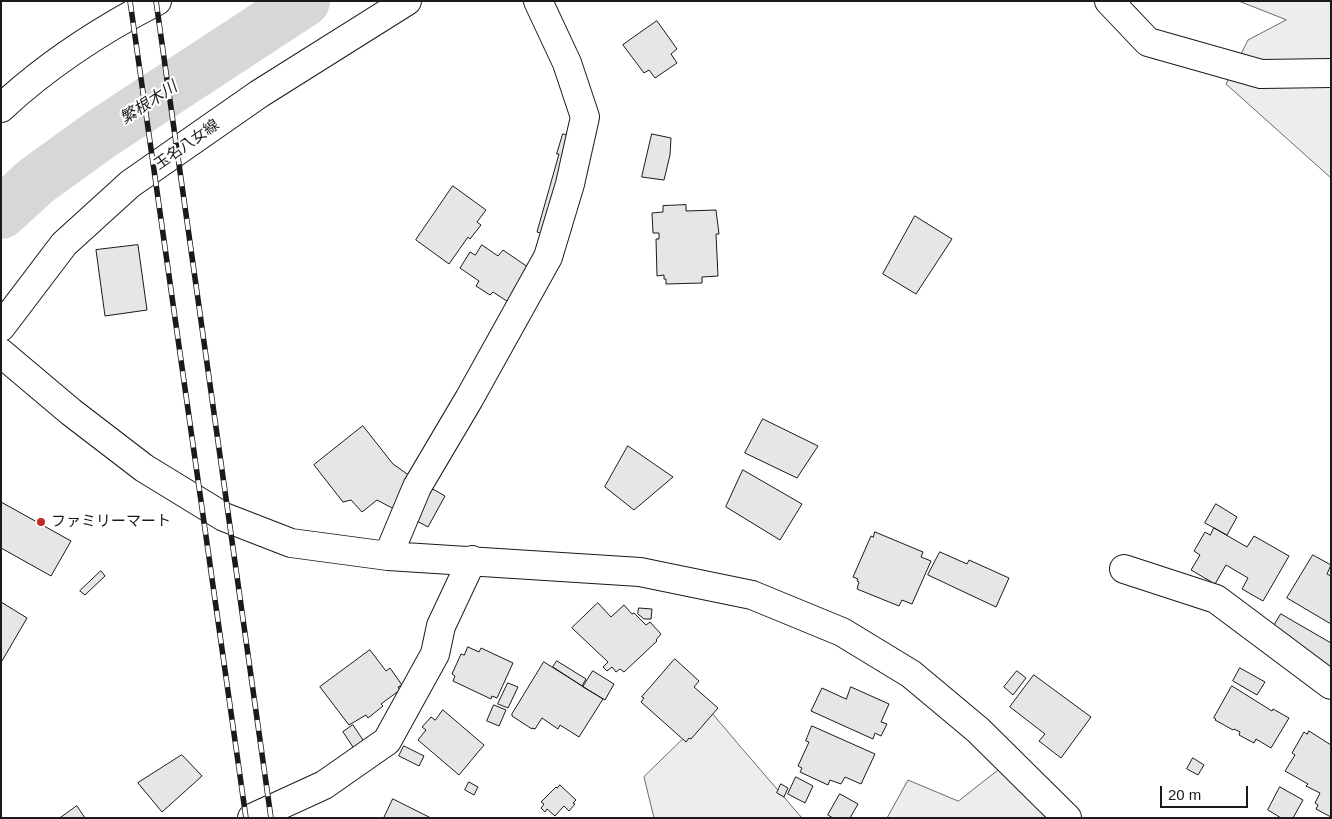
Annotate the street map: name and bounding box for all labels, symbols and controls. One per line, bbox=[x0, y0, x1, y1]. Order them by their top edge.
water label: 繁根木川 bbox=[117, 78, 181, 128]
street label: 玉名八女線 bbox=[151, 116, 223, 174]
place label: ファミリーマート bbox=[51, 513, 171, 531]
marker: ファミリーマート bbox=[35, 516, 47, 528]
scale bar bbox=[1162, 776, 1250, 808]
text: 20 m bbox=[1168, 786, 1201, 803]

